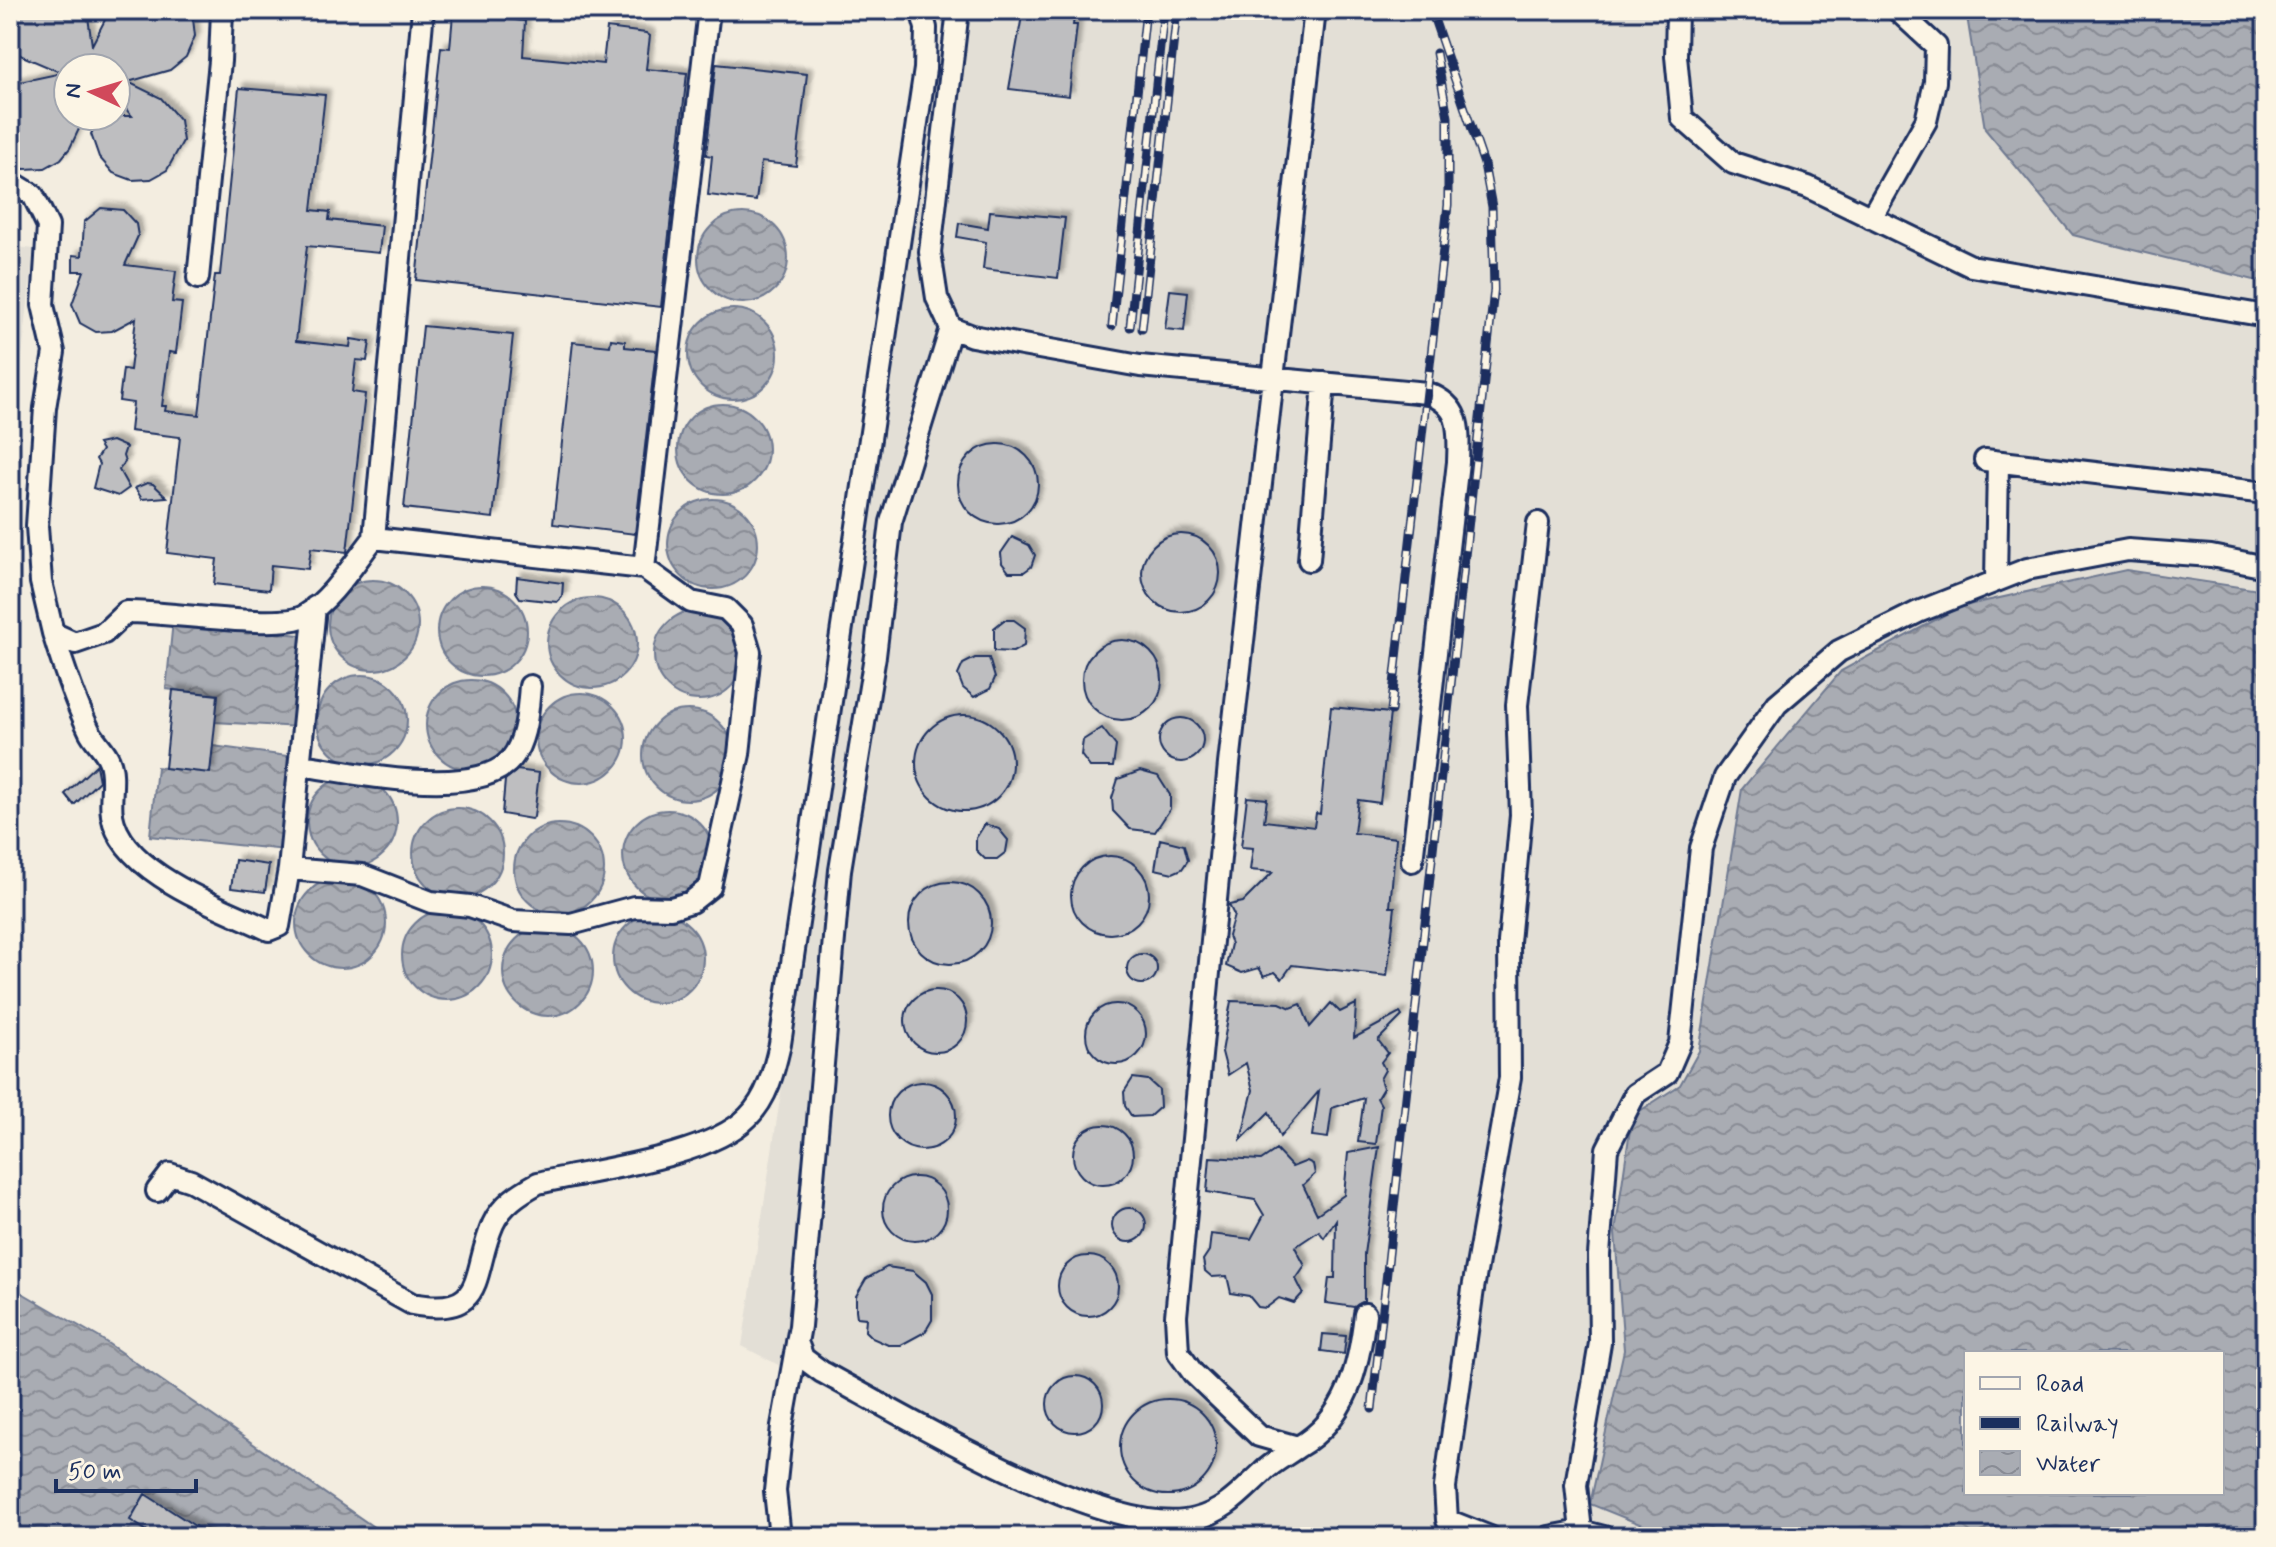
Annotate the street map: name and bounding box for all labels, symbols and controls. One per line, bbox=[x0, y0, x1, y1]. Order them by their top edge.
north arrow bbox=[52, 52, 132, 132]
text: N bbox=[60, 82, 89, 99]
legend bbox=[1964, 1351, 2224, 1495]
text: Road bbox=[2036, 1369, 2084, 1400]
text: Railway bbox=[2036, 1409, 2119, 1440]
scale bar bbox=[56, 1443, 196, 1493]
text: Water bbox=[2036, 1449, 2101, 1480]
text: 50 m bbox=[68, 1457, 122, 1488]

